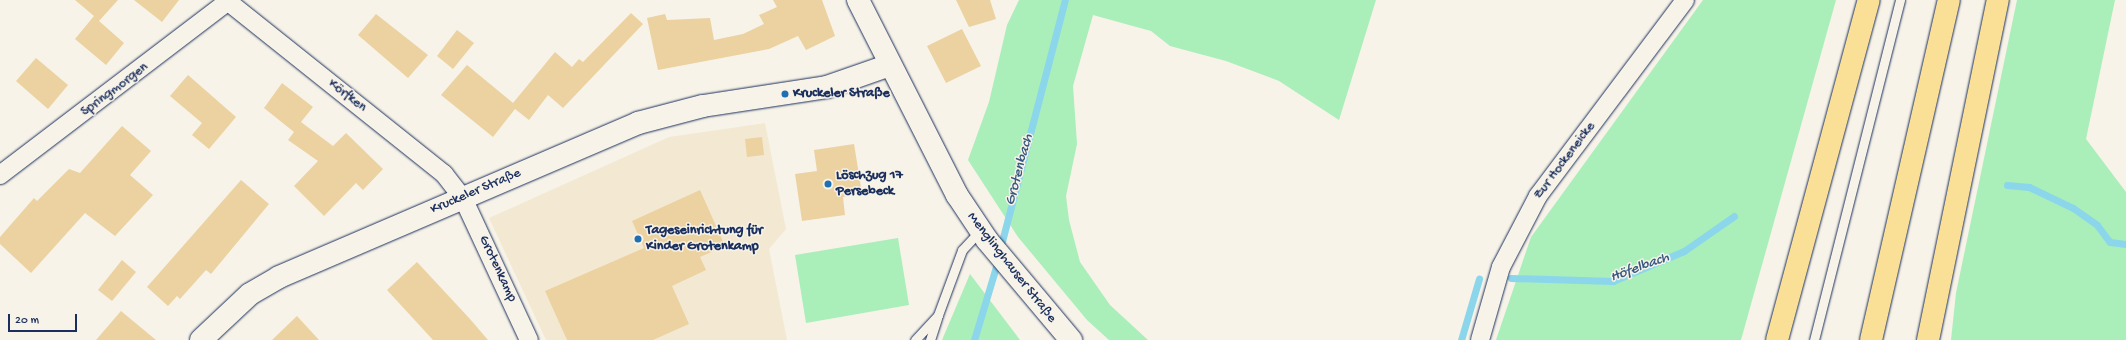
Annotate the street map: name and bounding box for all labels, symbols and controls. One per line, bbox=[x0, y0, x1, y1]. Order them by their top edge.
street label: Springmorgen bbox=[78, 59, 152, 121]
street label: Körfken bbox=[324, 76, 370, 116]
place label: Kruckeler Straße bbox=[793, 86, 890, 102]
marker: Kruckeler Straße bbox=[780, 89, 790, 99]
street label: Zur Hockeneicke bbox=[1530, 119, 1600, 203]
water label: Grotenbach bbox=[1002, 132, 1038, 208]
street label: Kruckeler Straße bbox=[428, 165, 524, 219]
place label: Löschzug 17 Persebeck bbox=[836, 168, 903, 200]
marker: Löschzug 17 Persebeck bbox=[823, 179, 833, 189]
street label: Menglinghauser Straße bbox=[963, 209, 1059, 327]
place label: Tageseinrichtung für Kinder Grotenkamp bbox=[646, 223, 763, 256]
street label: Grotenkamp bbox=[474, 233, 520, 305]
marker: Tageseinrichtung für Kinder Grotenkamp bbox=[633, 234, 643, 244]
water label: Höfelbach bbox=[1608, 249, 1672, 287]
scale bar bbox=[10, 306, 79, 332]
text: 20 m bbox=[15, 314, 39, 328]

